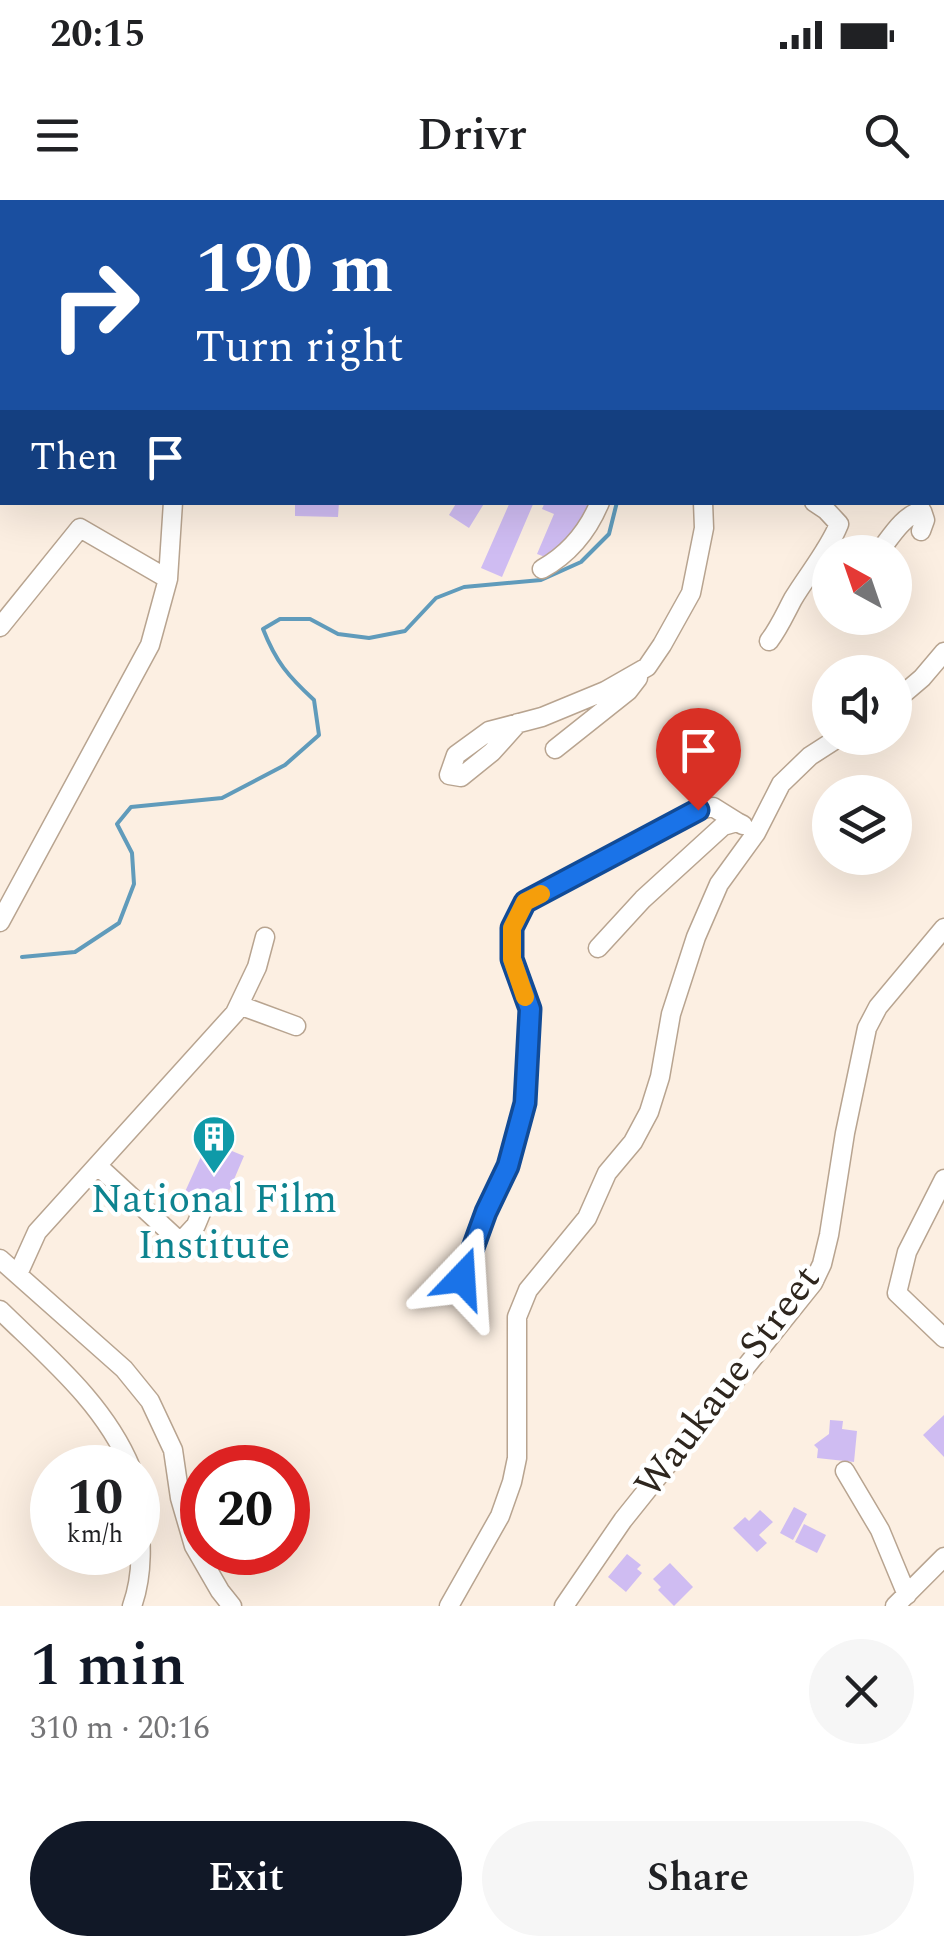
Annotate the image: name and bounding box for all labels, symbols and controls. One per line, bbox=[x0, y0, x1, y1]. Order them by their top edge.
text: 20:15 bbox=[50, 6, 145, 64]
text: Drivr bbox=[417, 101, 527, 170]
icon: menu bbox=[30, 108, 85, 163]
icon: search bbox=[859, 108, 914, 163]
text: 190 m bbox=[195, 217, 393, 323]
icon: right bbox=[30, 240, 160, 370]
text: Turn right bbox=[195, 313, 404, 382]
text: Then bbox=[30, 429, 118, 487]
icon: arrive bbox=[138, 430, 193, 485]
north arrow bbox=[812, 535, 912, 635]
map controls bbox=[812, 535, 912, 875]
button: sound bbox=[812, 655, 912, 755]
pin bbox=[656, 708, 741, 811]
icon: arrive bbox=[671, 723, 726, 778]
button: layers bbox=[812, 775, 912, 875]
building icon: National Film Institute bbox=[191, 1114, 237, 1175]
place label: National Film Institute bbox=[91, 1170, 337, 1277]
position arrow bbox=[410, 1226, 514, 1330]
street label: Waukaue Street bbox=[620, 1252, 836, 1512]
speed limit sign: 20 bbox=[180, 1445, 310, 1575]
text: 10 bbox=[67, 1460, 123, 1536]
text: km/h bbox=[67, 1516, 123, 1554]
text: 1 min bbox=[30, 1620, 186, 1712]
button: close bbox=[809, 1639, 914, 1744]
text: 310 m · 20:16 bbox=[30, 1704, 210, 1753]
button: Exit bbox=[30, 1821, 462, 1936]
button: Share bbox=[482, 1821, 914, 1936]

